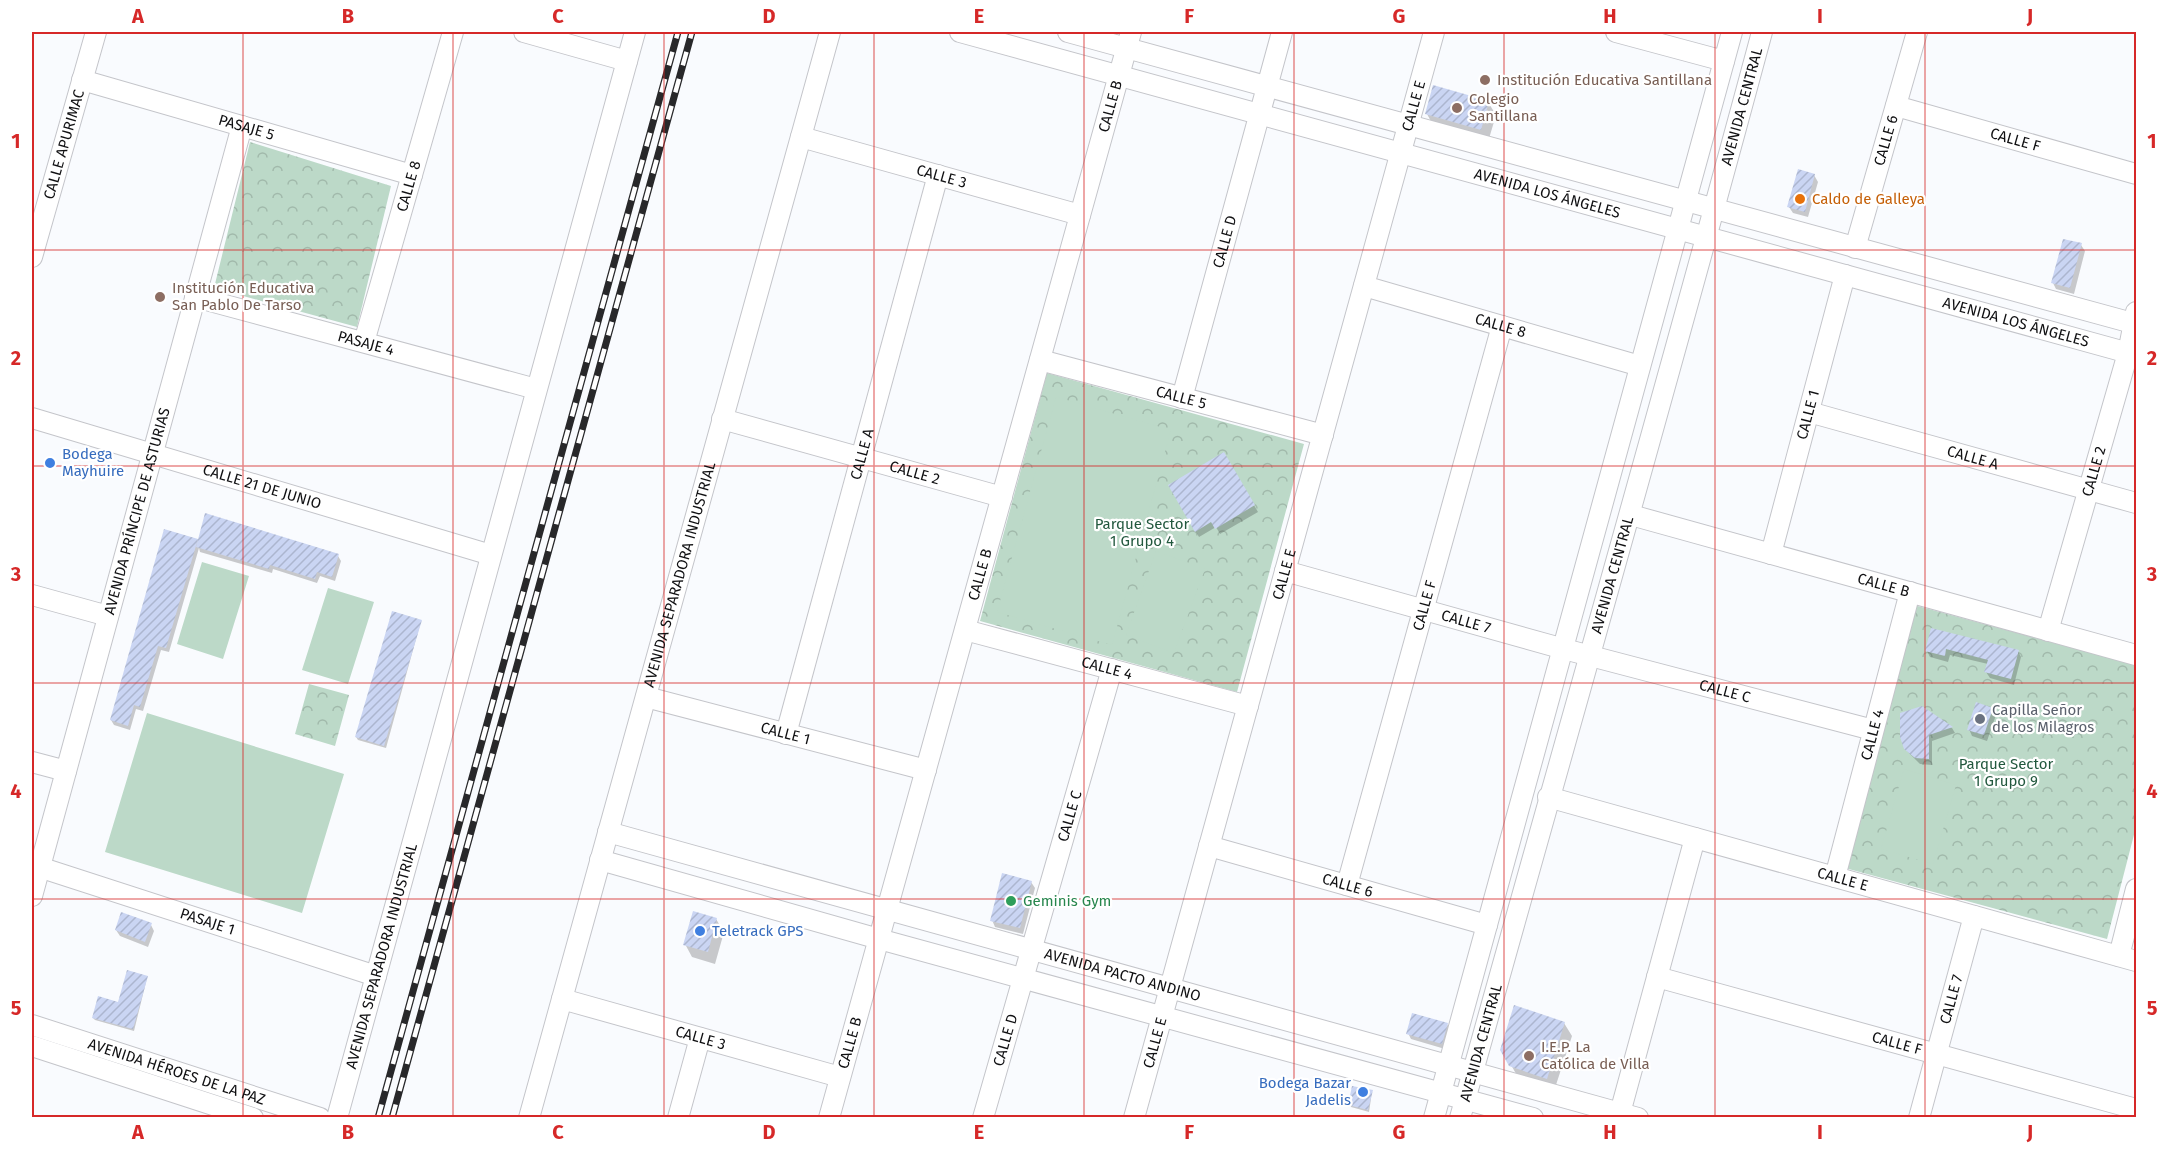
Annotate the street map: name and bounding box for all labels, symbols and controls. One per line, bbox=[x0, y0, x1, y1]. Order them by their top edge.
text: A bbox=[131, 4, 145, 28]
text: B bbox=[342, 4, 354, 28]
text: C bbox=[552, 4, 564, 28]
text: D bbox=[762, 4, 776, 28]
text: E bbox=[974, 4, 984, 28]
text: F bbox=[1184, 4, 1194, 28]
text: G bbox=[1393, 4, 1405, 28]
text: H bbox=[1603, 4, 1617, 28]
text: I bbox=[1817, 4, 1823, 28]
text: J bbox=[2026, 4, 2033, 28]
street label: AVENIDA CENTRAL bbox=[1717, 45, 1767, 167]
place label: Institución Educativa Santillana bbox=[1497, 71, 1712, 89]
marker: Institución Educativa Santillana bbox=[1478, 73, 1492, 87]
street label: CALLE B bbox=[1095, 78, 1126, 134]
street label: CALLE E bbox=[1398, 78, 1429, 133]
street label: CALLE APURIMAC bbox=[40, 87, 88, 201]
place label: Colegio Santillana bbox=[1469, 90, 1538, 125]
marker: Colegio Santillana bbox=[1450, 101, 1464, 115]
street label: PASAJE 5 bbox=[216, 111, 276, 144]
street label: CALLE 6 bbox=[1870, 113, 1902, 168]
street label: CALLE F bbox=[1988, 124, 2042, 155]
text: 1 bbox=[11, 129, 21, 153]
text: 1 bbox=[2147, 129, 2157, 153]
street label: CALLE 8 bbox=[393, 159, 425, 214]
street label: CALLE 3 bbox=[914, 161, 969, 192]
street label: AVENIDA LOS ÁNGELES bbox=[1472, 165, 1622, 222]
place label: Caldo de Galleya bbox=[1812, 190, 1925, 208]
marker: Caldo de Galleya bbox=[1793, 192, 1807, 206]
street label: CALLE D bbox=[1209, 213, 1240, 270]
place label: Institución Educativa San Pablo De Tarso bbox=[172, 279, 315, 314]
marker: Institución Educativa San Pablo De Tarso bbox=[153, 290, 167, 304]
street label: AVENIDA LOS ÁNGELES bbox=[1941, 293, 2091, 351]
street label: CALLE 8 bbox=[1473, 310, 1528, 341]
street label: PASAJE 4 bbox=[336, 327, 396, 359]
text: 2 bbox=[11, 346, 21, 370]
text: 2 bbox=[2147, 346, 2157, 370]
street label: CALLE 5 bbox=[1154, 382, 1208, 413]
street label: CALLE 1 bbox=[1793, 388, 1823, 442]
street label: AVENIDA PRÍNCIPE DE ASTURIAS bbox=[100, 406, 174, 617]
street label: CALLE A bbox=[847, 426, 878, 482]
street label: CALLE A bbox=[1945, 442, 2001, 473]
street label: CALLE 2 bbox=[2078, 444, 2110, 499]
place label: Bodega Mayhuire bbox=[62, 445, 124, 480]
marker: Bodega Mayhuire bbox=[43, 456, 57, 470]
street label: CALLE 2 bbox=[887, 457, 942, 488]
street label: AVENIDA SEPARADORA INDUSTRIAL bbox=[640, 459, 720, 689]
street label: CALLE 21 DE JUNIO bbox=[201, 460, 323, 513]
street label: AVENIDA CENTRAL bbox=[1587, 514, 1638, 636]
park label: Parque Sector 1 Grupo 4 bbox=[1095, 515, 1189, 550]
street label: CALLE B bbox=[964, 547, 996, 603]
street label: CALLE E bbox=[1269, 547, 1300, 602]
text: 3 bbox=[10, 562, 21, 586]
text: 3 bbox=[2146, 562, 2157, 586]
street label: CALLE B bbox=[1855, 569, 1911, 601]
street label: CALLE F bbox=[1409, 578, 1440, 633]
street label: CALLE 7 bbox=[1439, 606, 1493, 637]
street label: CALLE 4 bbox=[1080, 653, 1134, 684]
street label: CALLE C bbox=[1697, 676, 1753, 707]
place label: Capilla Señor de los Milagros bbox=[1992, 701, 2094, 736]
street label: CALLE 4 bbox=[1857, 707, 1888, 762]
marker: Capilla Señor de los Milagros bbox=[1973, 712, 1987, 726]
street label: CALLE 1 bbox=[759, 718, 812, 748]
park label: Parque Sector 1 Grupo 9 bbox=[1959, 755, 2053, 790]
text: 4 bbox=[10, 779, 22, 803]
text: 4 bbox=[2146, 779, 2158, 803]
street label: CALLE C bbox=[1054, 788, 1086, 844]
street label: AVENIDA SEPARADORA INDUSTRIAL bbox=[342, 841, 421, 1071]
street label: CALLE E bbox=[1815, 864, 1870, 895]
street label: CALLE 6 bbox=[1320, 870, 1375, 901]
place label: Geminis Gym bbox=[1023, 892, 1111, 910]
marker: Geminis Gym bbox=[1004, 894, 1018, 908]
street label: PASAJE 1 bbox=[178, 904, 237, 939]
place label: Teletrack GPS bbox=[712, 922, 803, 940]
marker: Teletrack GPS bbox=[693, 924, 707, 938]
street label: AVENIDA PACTO ANDINO bbox=[1042, 945, 1203, 1005]
street label: CALLE 7 bbox=[1936, 972, 1967, 1026]
street label: AVENIDA CENTRAL bbox=[1456, 981, 1506, 1104]
text: 5 bbox=[11, 996, 22, 1020]
text: 5 bbox=[2147, 996, 2158, 1020]
street label: CALLE D bbox=[989, 1012, 1021, 1068]
street label: CALLE B bbox=[834, 1015, 866, 1071]
street label: CALLE E bbox=[1139, 1015, 1170, 1070]
street label: CALLE 3 bbox=[673, 1022, 728, 1054]
street label: CALLE F bbox=[1870, 1028, 1924, 1059]
street label: AVENIDA HÉROES DE LA PAZ bbox=[86, 1035, 268, 1109]
place label: I.E.P. La Católica de Villa bbox=[1541, 1038, 1650, 1073]
marker: I.E.P. La Católica de Villa bbox=[1522, 1049, 1536, 1063]
place label: Bodega Bazar Jadelis bbox=[1259, 1074, 1351, 1109]
marker: Bodega Bazar Jadelis bbox=[1356, 1085, 1370, 1099]
text: A bbox=[131, 1120, 145, 1144]
text: B bbox=[342, 1120, 354, 1144]
text: C bbox=[552, 1120, 564, 1144]
text: D bbox=[762, 1120, 776, 1144]
text: E bbox=[974, 1120, 984, 1144]
text: F bbox=[1184, 1120, 1194, 1144]
text: G bbox=[1393, 1120, 1405, 1144]
text: H bbox=[1603, 1120, 1617, 1144]
text: I bbox=[1817, 1120, 1823, 1144]
text: J bbox=[2026, 1120, 2033, 1144]

